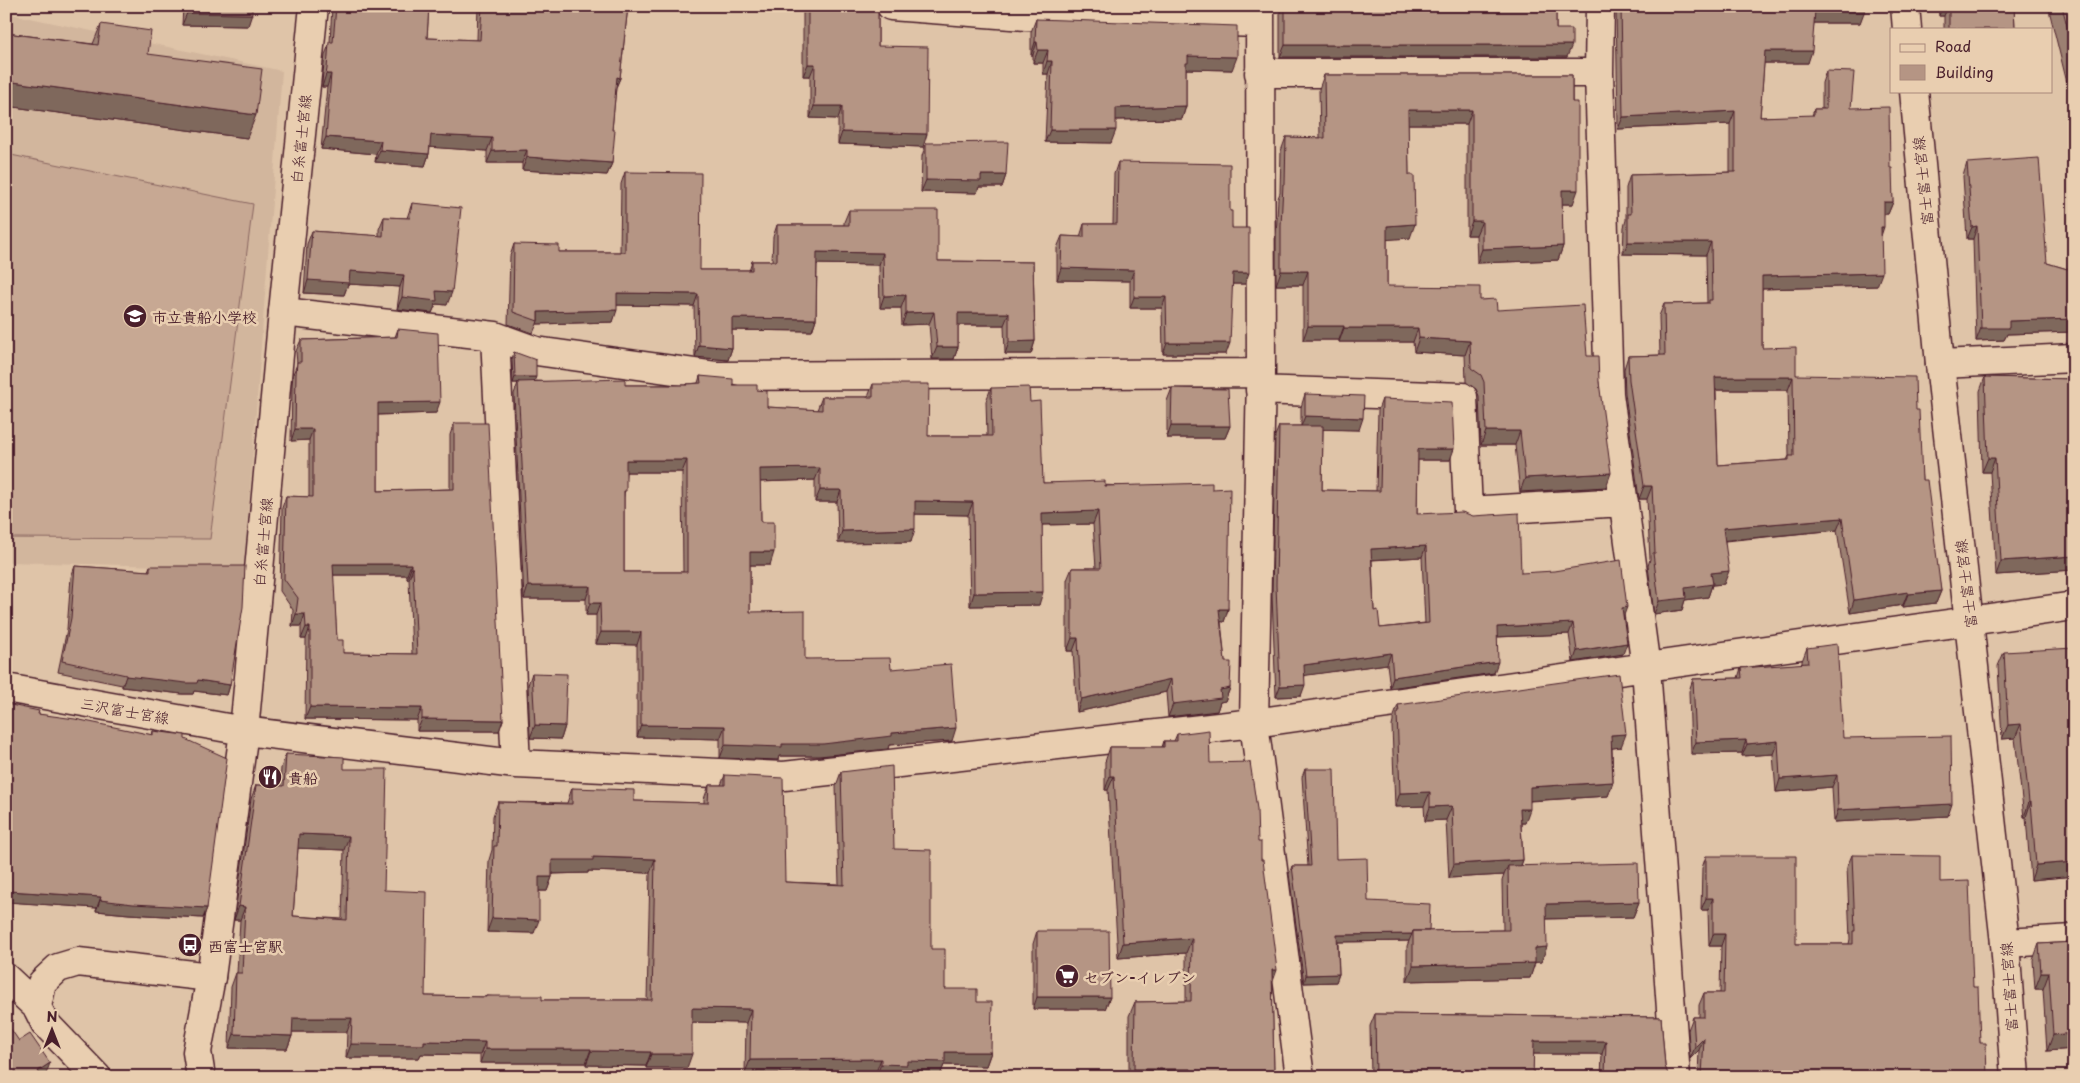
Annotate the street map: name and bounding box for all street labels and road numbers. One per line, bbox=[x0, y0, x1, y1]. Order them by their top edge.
street label: 白糸富士宮線 bbox=[284, 93, 316, 185]
street label: 富士富士宮線 bbox=[1906, 135, 1938, 227]
street label: 白糸富士宮線 bbox=[247, 496, 277, 588]
street label: 富士富士宮線 bbox=[1948, 538, 1982, 630]
street label: 三沢富士宮線 bbox=[79, 691, 171, 729]
street label: 富士富士宮線 bbox=[1993, 941, 2023, 1033]

